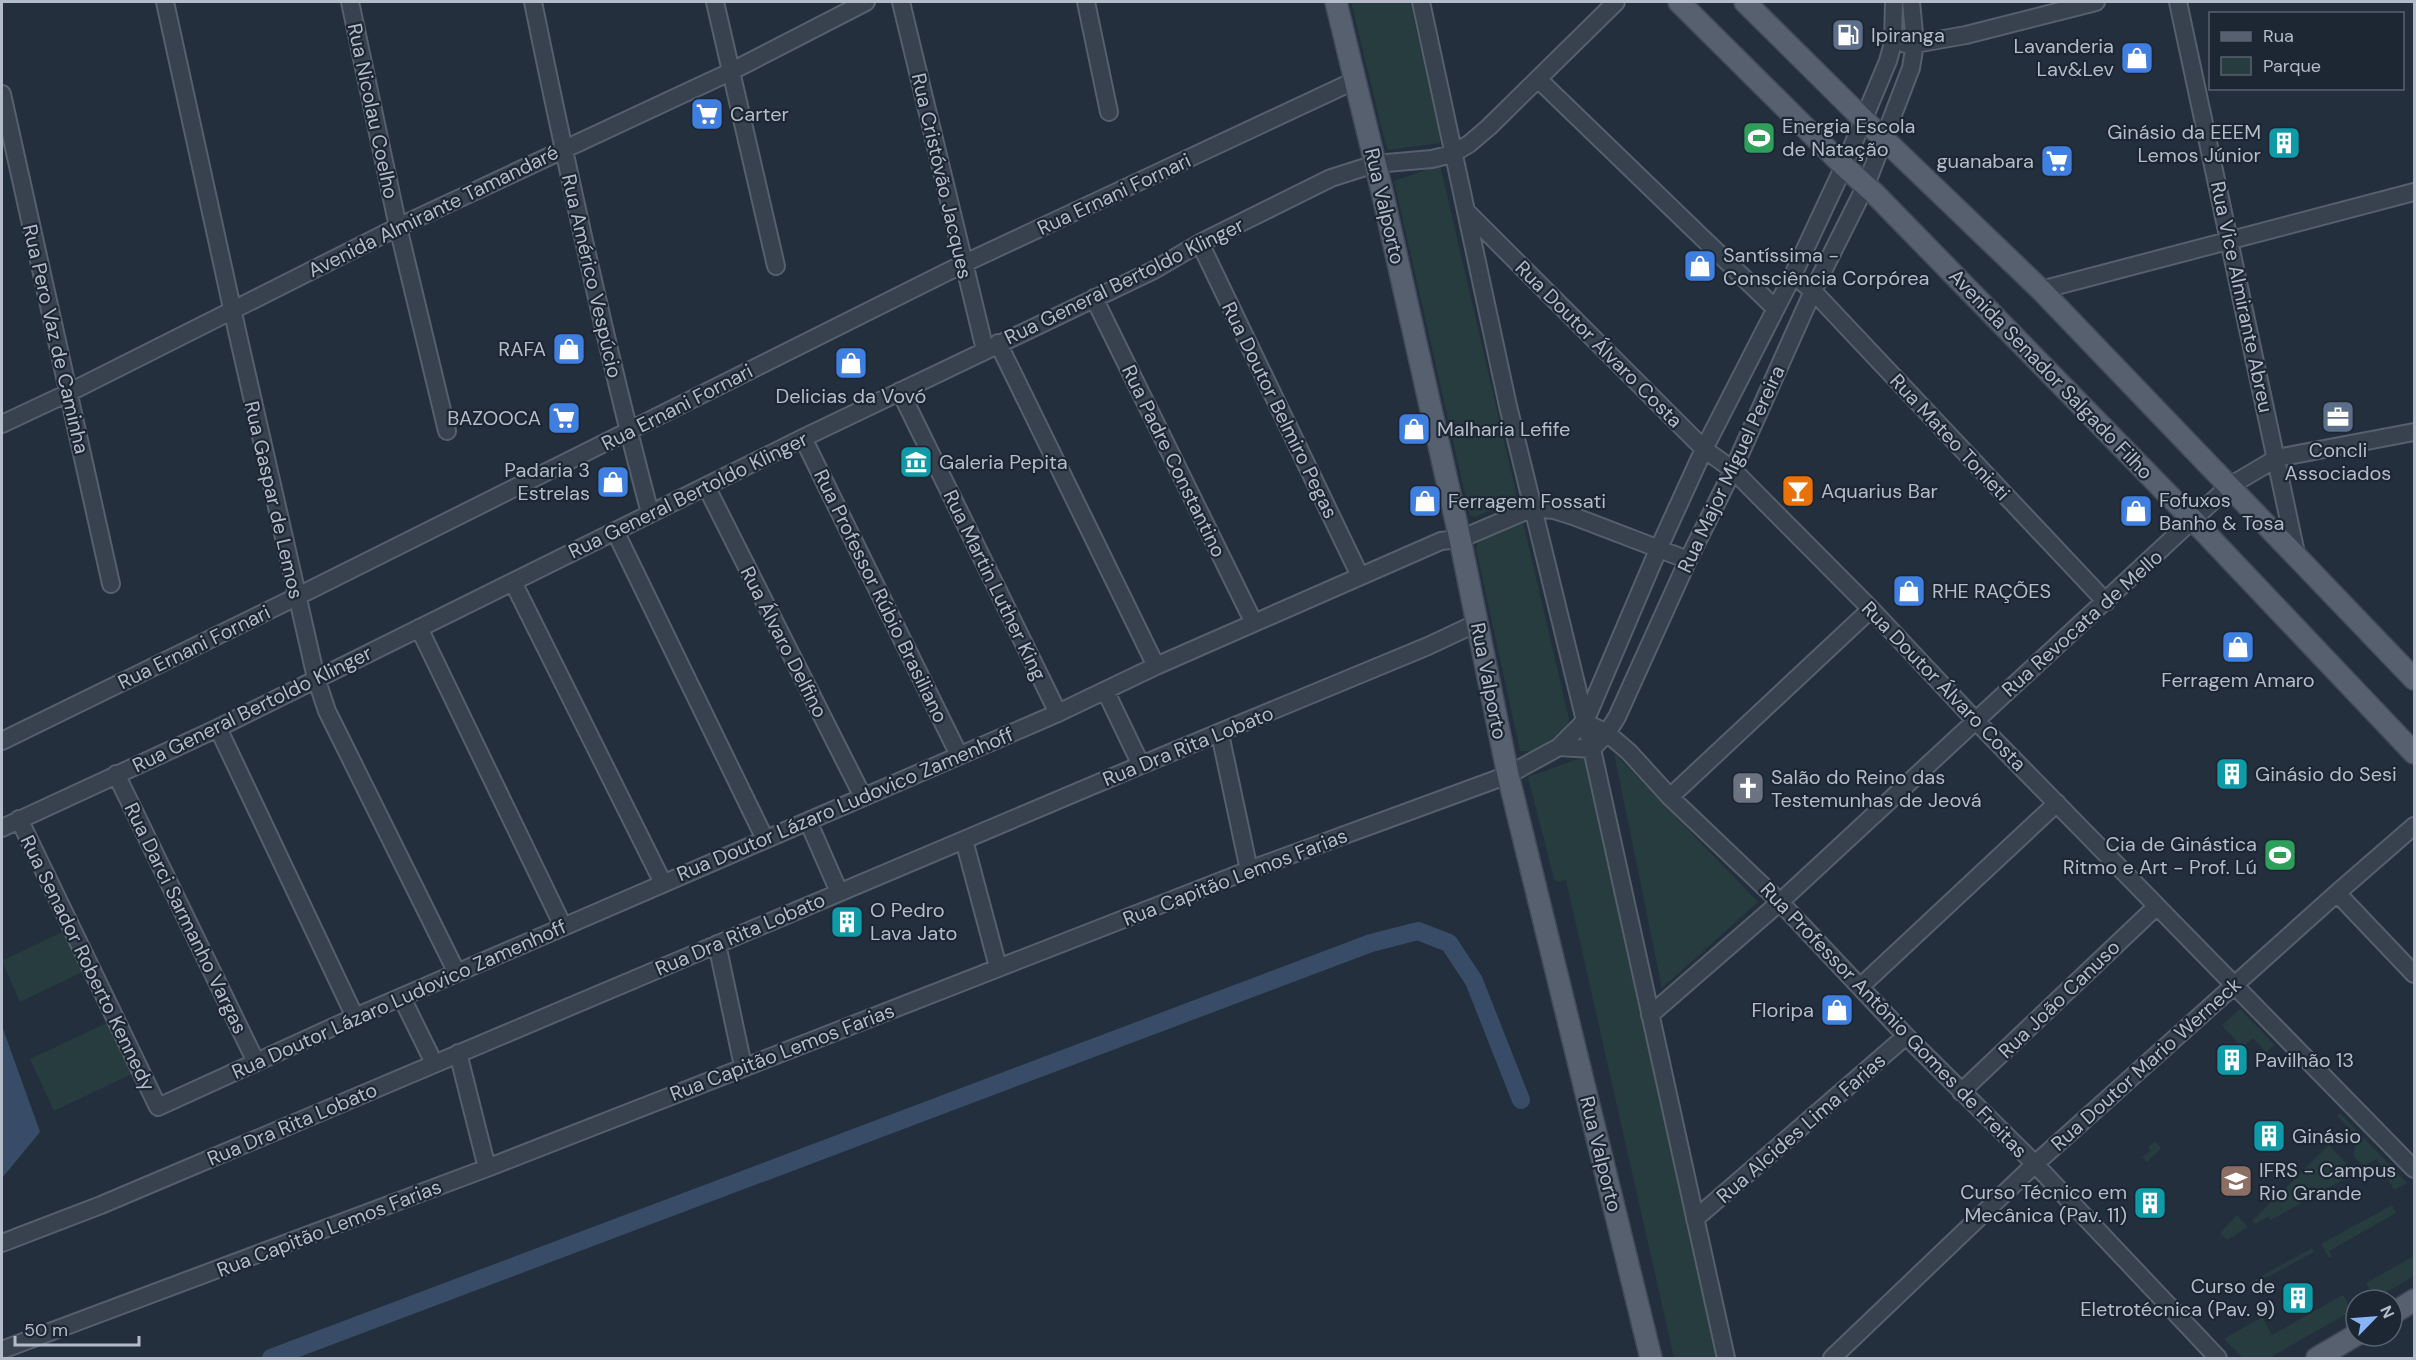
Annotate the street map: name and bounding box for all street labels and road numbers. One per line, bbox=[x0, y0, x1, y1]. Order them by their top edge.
street label: Rua Nicolau Coelho bbox=[342, 21, 404, 201]
street label: Rua Cristóvão Jacques bbox=[906, 71, 978, 281]
street label: Avenida Almirante Tamandaré bbox=[303, 139, 563, 283]
street label: Rua Valporto bbox=[1359, 145, 1411, 267]
street label: Rua Ernani Fornari bbox=[1033, 147, 1195, 241]
street label: Rua Américo Vespúcio bbox=[556, 172, 628, 380]
street label: Rua Vice Almirante Abreu bbox=[2205, 179, 2279, 415]
street label: Rua General Bertoldo Klinger bbox=[1000, 212, 1248, 350]
street label: Rua Pero Vaz de Caminha bbox=[17, 222, 95, 456]
street label: Rua Doutor Álvaro Costa bbox=[1510, 255, 1688, 433]
street label: Avenida Senador Salgado Filho bbox=[1943, 263, 2159, 485]
street label: Rua Doutor Belmiro Pegas bbox=[1216, 297, 1344, 523]
street label: Rua Ernani Fornari bbox=[597, 358, 757, 456]
street label: Rua Padre Constantino bbox=[1116, 360, 1232, 562]
street label: Rua Major Miguel Pereira bbox=[1671, 361, 1791, 577]
street label: Rua Mateo Tonieti bbox=[1884, 368, 2016, 506]
street label: Rua Gaspar de Lemos bbox=[239, 399, 309, 601]
street label: Rua General Bertoldo Klinger bbox=[564, 426, 812, 564]
street label: Rua Professor Rúbio Brasiliano bbox=[808, 465, 954, 727]
street label: Rua Martin Luther King bbox=[938, 486, 1052, 684]
street label: Rua Revocata de Mello bbox=[1996, 544, 2168, 702]
street label: Rua Álvaro Delfino bbox=[735, 562, 833, 722]
street label: Rua Doutor Álvaro Costa bbox=[1856, 596, 2032, 776]
street label: Rua Ernani Fornari bbox=[114, 599, 274, 695]
street label: Rua Valporto bbox=[1465, 620, 1513, 742]
street label: Rua General Bertoldo Klinger bbox=[128, 640, 376, 778]
street label: Rua Dra Rita Lobato bbox=[1099, 700, 1277, 792]
street label: Rua Doutor Lázaro Ludovico Zamenhoff bbox=[673, 721, 1018, 887]
street label: Rua Darci Sarmanho Vargas bbox=[119, 798, 253, 1038]
street label: Rua Capitão Lemos Farias bbox=[1119, 822, 1351, 932]
street label: Rua Senador Roberto Kennedy bbox=[15, 831, 161, 1095]
street label: Rua Professor Antônio Gomes de Freitas bbox=[1755, 877, 2033, 1163]
street label: Rua Dra Rita Lobato bbox=[651, 886, 829, 982]
street label: Rua Doutor Lázaro Ludovico Zamenhoff bbox=[228, 913, 571, 1085]
street label: Rua João Canuso bbox=[1993, 934, 2125, 1064]
street label: Rua Doutor Mario Werneck bbox=[2045, 972, 2247, 1156]
street label: Rua Capitão Lemos Farias bbox=[666, 997, 898, 1107]
street label: Rua Alcides Lima Farias bbox=[1711, 1047, 1891, 1209]
street label: Rua Dra Rita Lobato bbox=[203, 1076, 381, 1172]
street label: Rua Valporto bbox=[1574, 1093, 1628, 1215]
street label: Rua Capitão Lemos Farias bbox=[213, 1173, 445, 1283]

